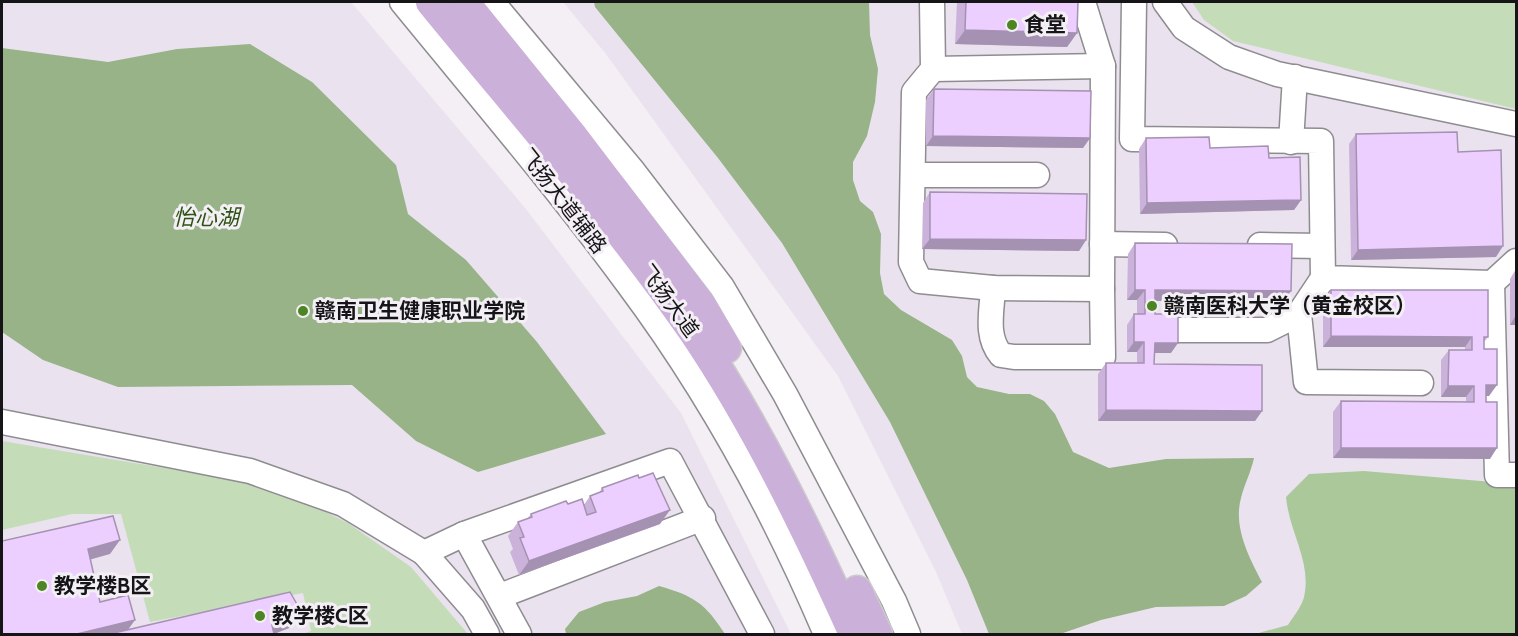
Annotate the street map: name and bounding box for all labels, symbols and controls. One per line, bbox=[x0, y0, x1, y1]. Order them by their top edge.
place label: 食堂 bbox=[1024, 12, 1066, 37]
marker: 食堂 bbox=[1005, 18, 1019, 32]
street label: 飞扬大道辅路 bbox=[515, 143, 612, 258]
water label: 怡心湖 bbox=[173, 204, 242, 231]
street label: 飞扬大道 bbox=[635, 259, 704, 342]
place label: 赣南医科大学（黄金校区） bbox=[1164, 293, 1416, 318]
place label: 赣南卫生健康职业学院 bbox=[315, 298, 525, 323]
marker: 赣南医科大学（黄金校区） bbox=[1145, 299, 1159, 313]
marker: 赣南卫生健康职业学院 bbox=[296, 304, 310, 318]
place label: 教学楼B区 bbox=[54, 573, 151, 598]
marker: 教学楼B区 bbox=[35, 579, 49, 593]
place label: 教学楼C区 bbox=[272, 603, 369, 628]
marker: 教学楼C区 bbox=[253, 609, 267, 623]

